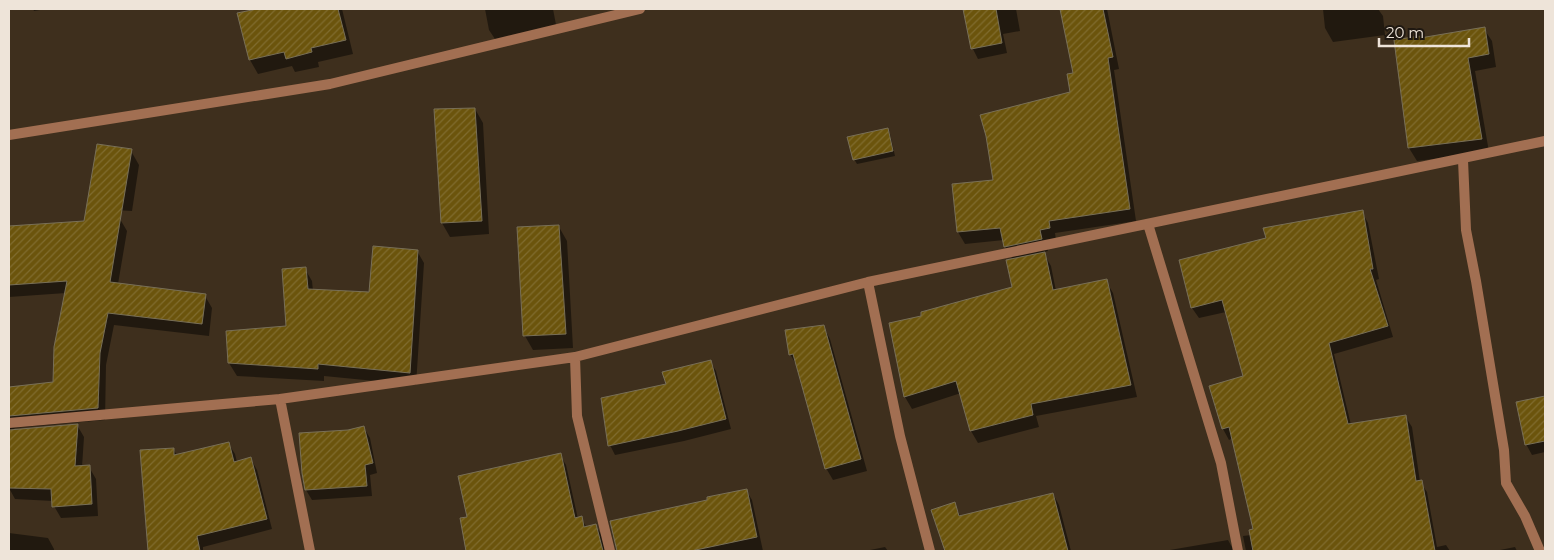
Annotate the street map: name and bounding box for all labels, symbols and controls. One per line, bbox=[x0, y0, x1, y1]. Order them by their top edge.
scale bar bbox=[1379, 15, 1469, 47]
text: 20 m bbox=[1386, 23, 1424, 42]

